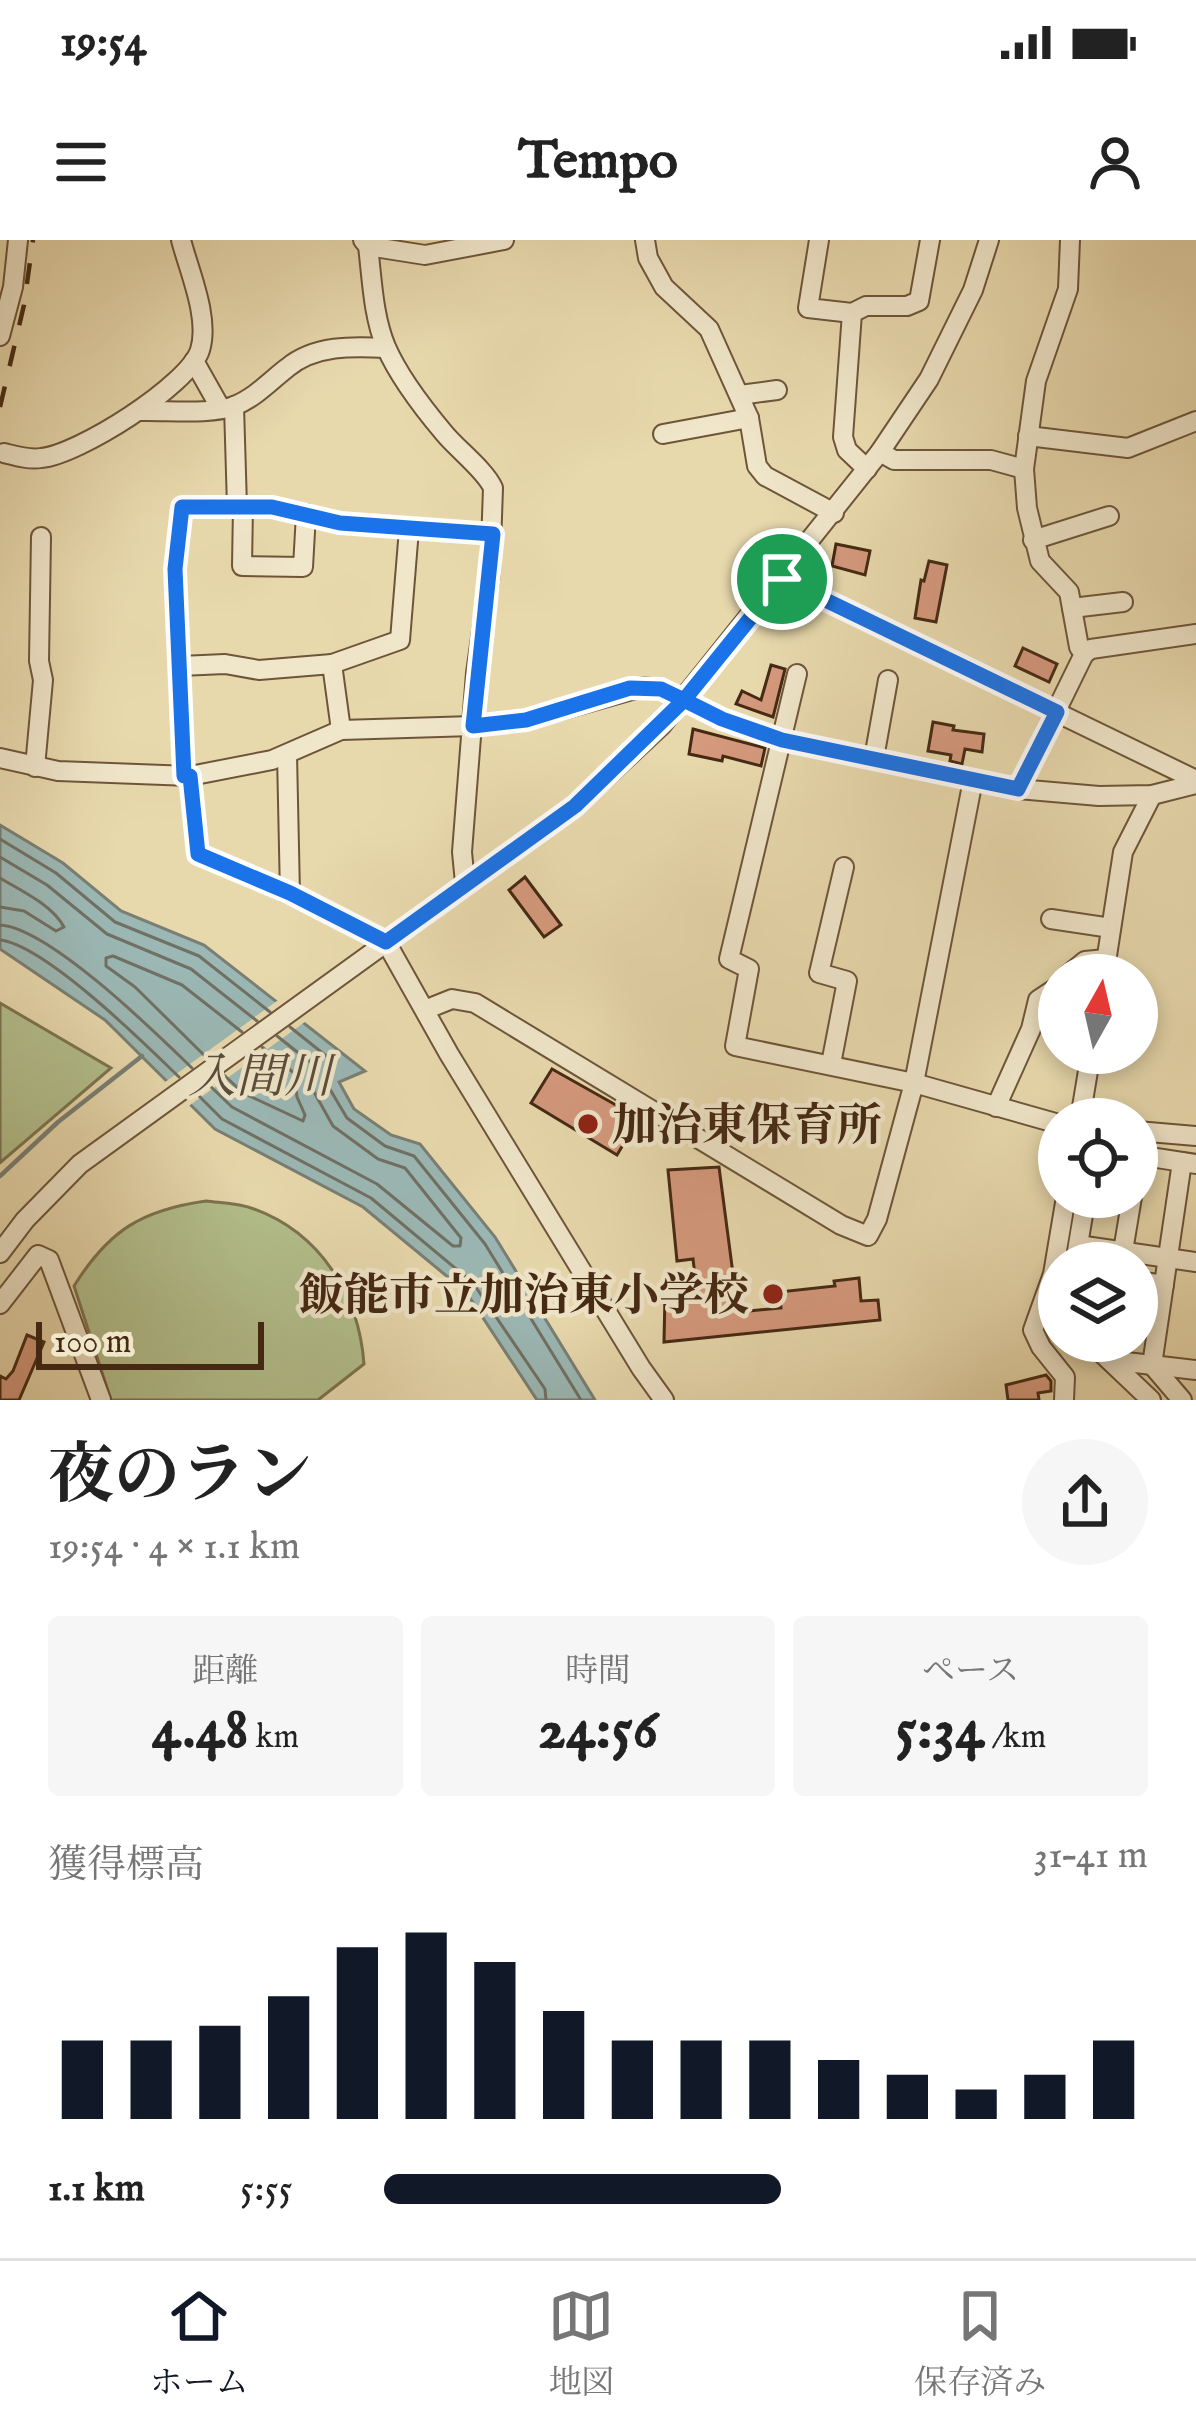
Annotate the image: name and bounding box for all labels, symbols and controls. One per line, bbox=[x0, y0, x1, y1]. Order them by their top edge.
text: 19:54 bbox=[60, 14, 146, 71]
text: Tempo bbox=[518, 128, 678, 197]
icon: menu bbox=[48, 129, 114, 195]
icon: person bbox=[1082, 129, 1148, 195]
pin bbox=[731, 528, 833, 630]
icon: arrive bbox=[749, 546, 815, 612]
north arrow bbox=[1038, 954, 1158, 1074]
map controls bbox=[1038, 954, 1158, 1362]
water label: 入間川 bbox=[188, 1049, 337, 1109]
button: locate bbox=[1038, 1098, 1158, 1218]
place label: 加治東保育所 bbox=[612, 1099, 882, 1156]
marker: 加治東保育所 bbox=[575, 1111, 601, 1137]
button: layers bbox=[1038, 1242, 1158, 1362]
place label: 飯能市立加治東小学校 bbox=[299, 1269, 749, 1326]
marker: 飯能市立加治東小学校 bbox=[760, 1281, 786, 1307]
scale bar bbox=[36, 1316, 264, 1369]
text: 100 m bbox=[54, 1322, 131, 1364]
text: 夜のラン bbox=[48, 1436, 312, 1520]
button: share bbox=[1022, 1439, 1148, 1565]
text: 19:54 · 4 × 1.1 km bbox=[48, 1523, 300, 1572]
text: 距離 bbox=[192, 1651, 258, 1693]
text: 時間 bbox=[565, 1651, 631, 1693]
text: ペース bbox=[922, 1651, 1019, 1693]
text: 4.48 bbox=[152, 1693, 249, 1769]
text: 24:56 bbox=[538, 1693, 658, 1769]
text: 5:34 bbox=[895, 1693, 985, 1769]
text: km bbox=[249, 1717, 299, 1759]
text: /km bbox=[985, 1717, 1046, 1759]
text: 31–41 m bbox=[1034, 1832, 1148, 1881]
text: 獲得標高 bbox=[48, 1842, 204, 1891]
text: 1.1 km bbox=[48, 2165, 145, 2214]
text: 5:55 bbox=[240, 2165, 293, 2214]
tab: ホーム bbox=[150, 2283, 249, 2405]
tab: 地図 bbox=[548, 2283, 614, 2405]
tab: 保存済み bbox=[914, 2283, 1046, 2405]

